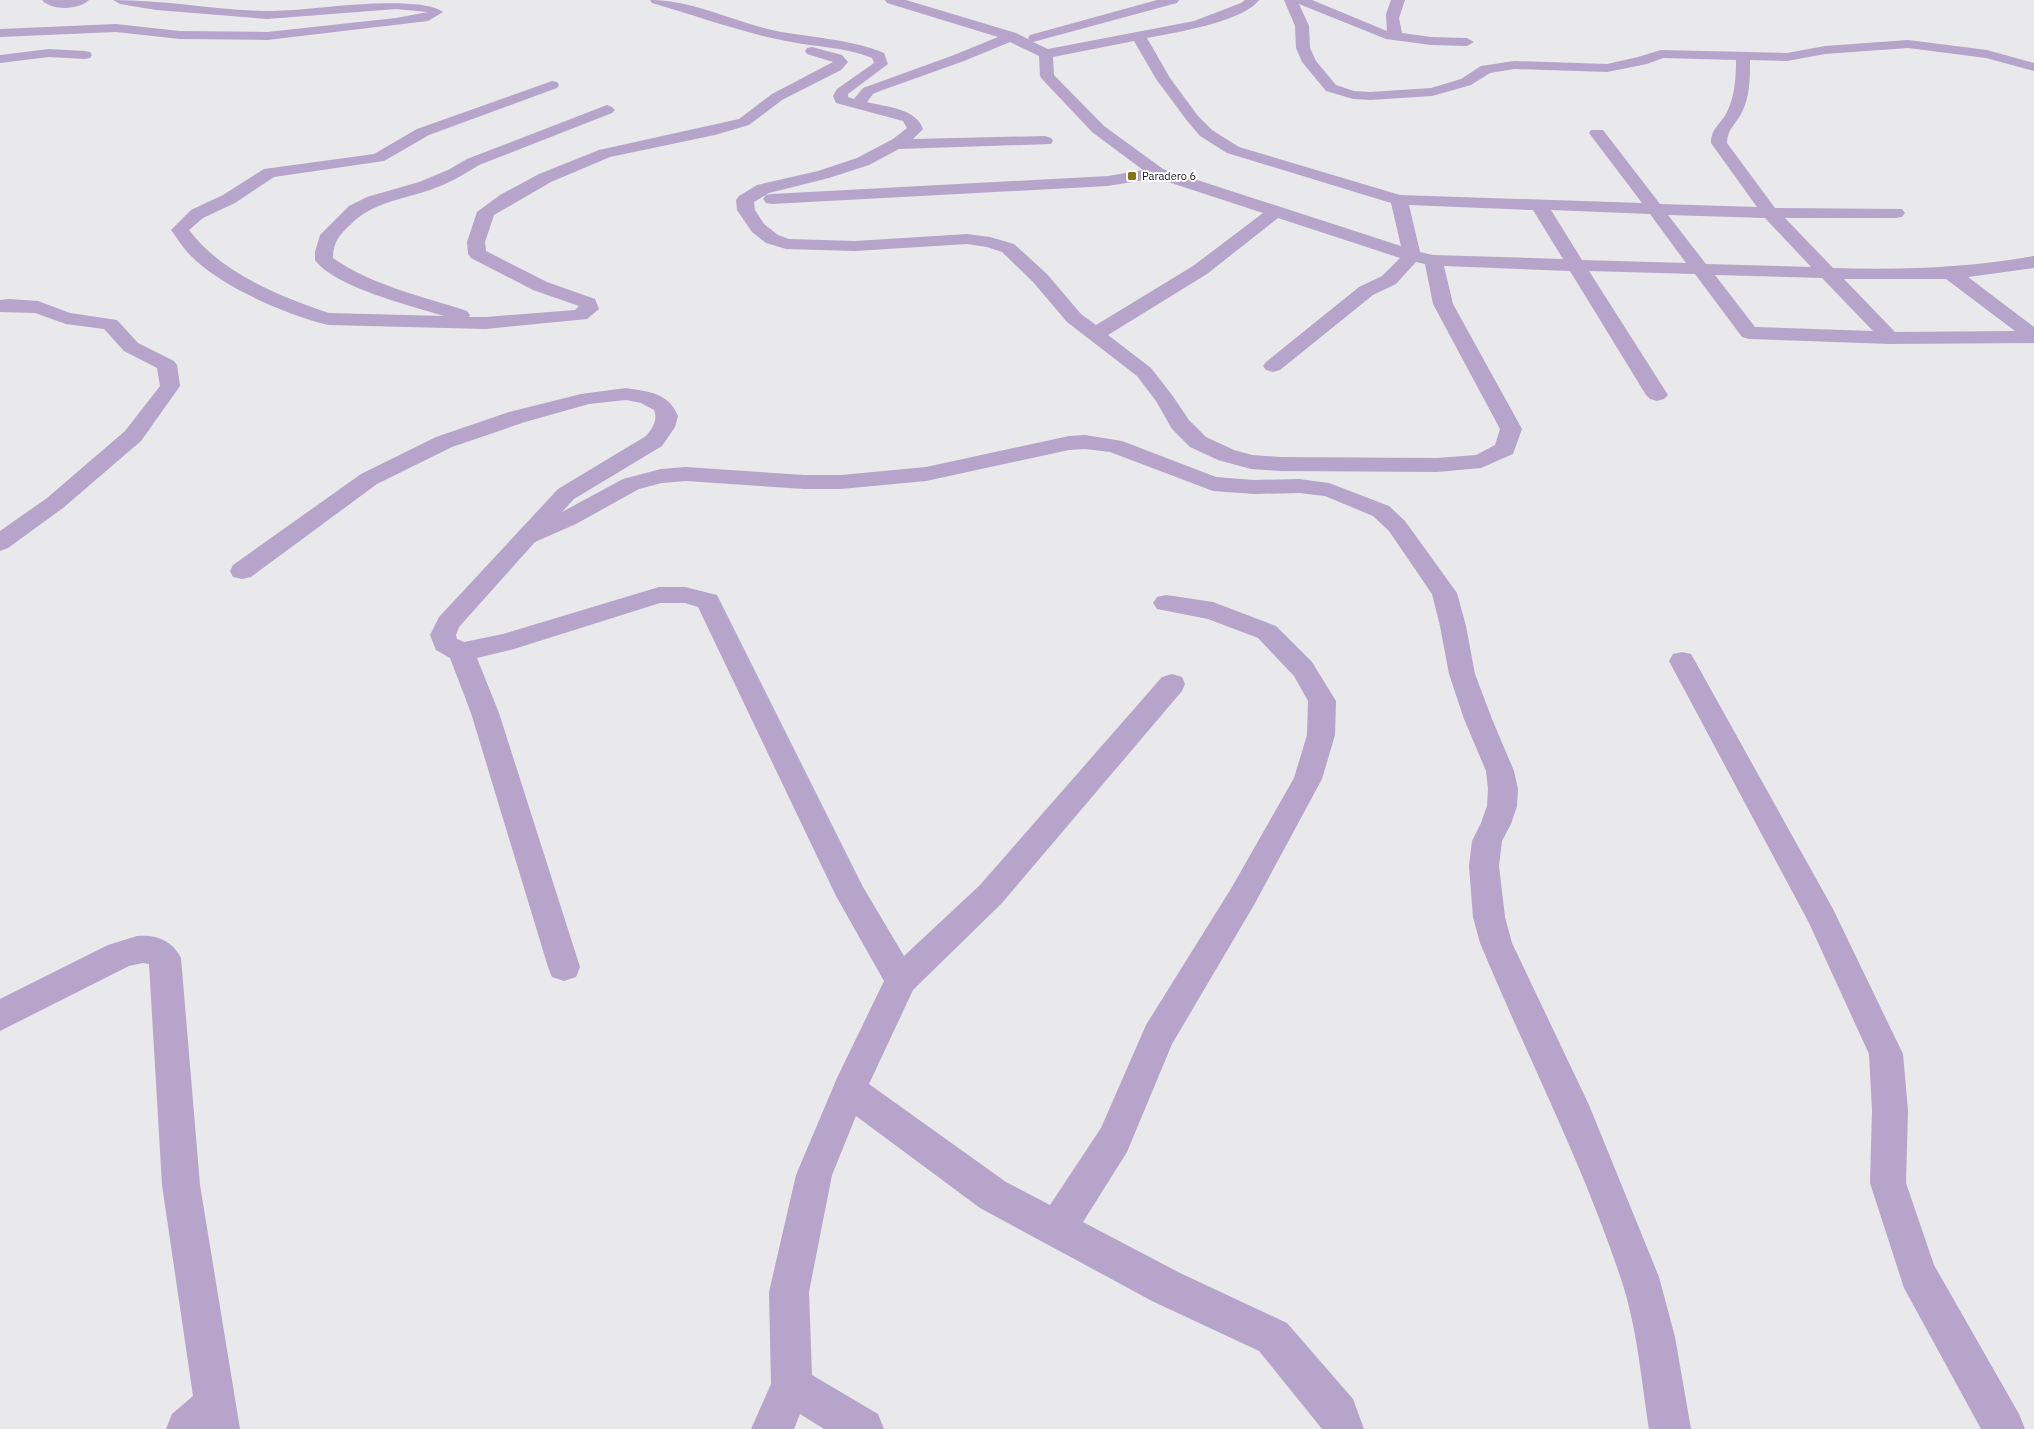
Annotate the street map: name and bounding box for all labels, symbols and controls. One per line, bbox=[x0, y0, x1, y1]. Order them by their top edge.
place label: Paradero 6 bbox=[1142, 169, 1196, 183]
marker: Paradero 6 bbox=[1126, 170, 1138, 182]

